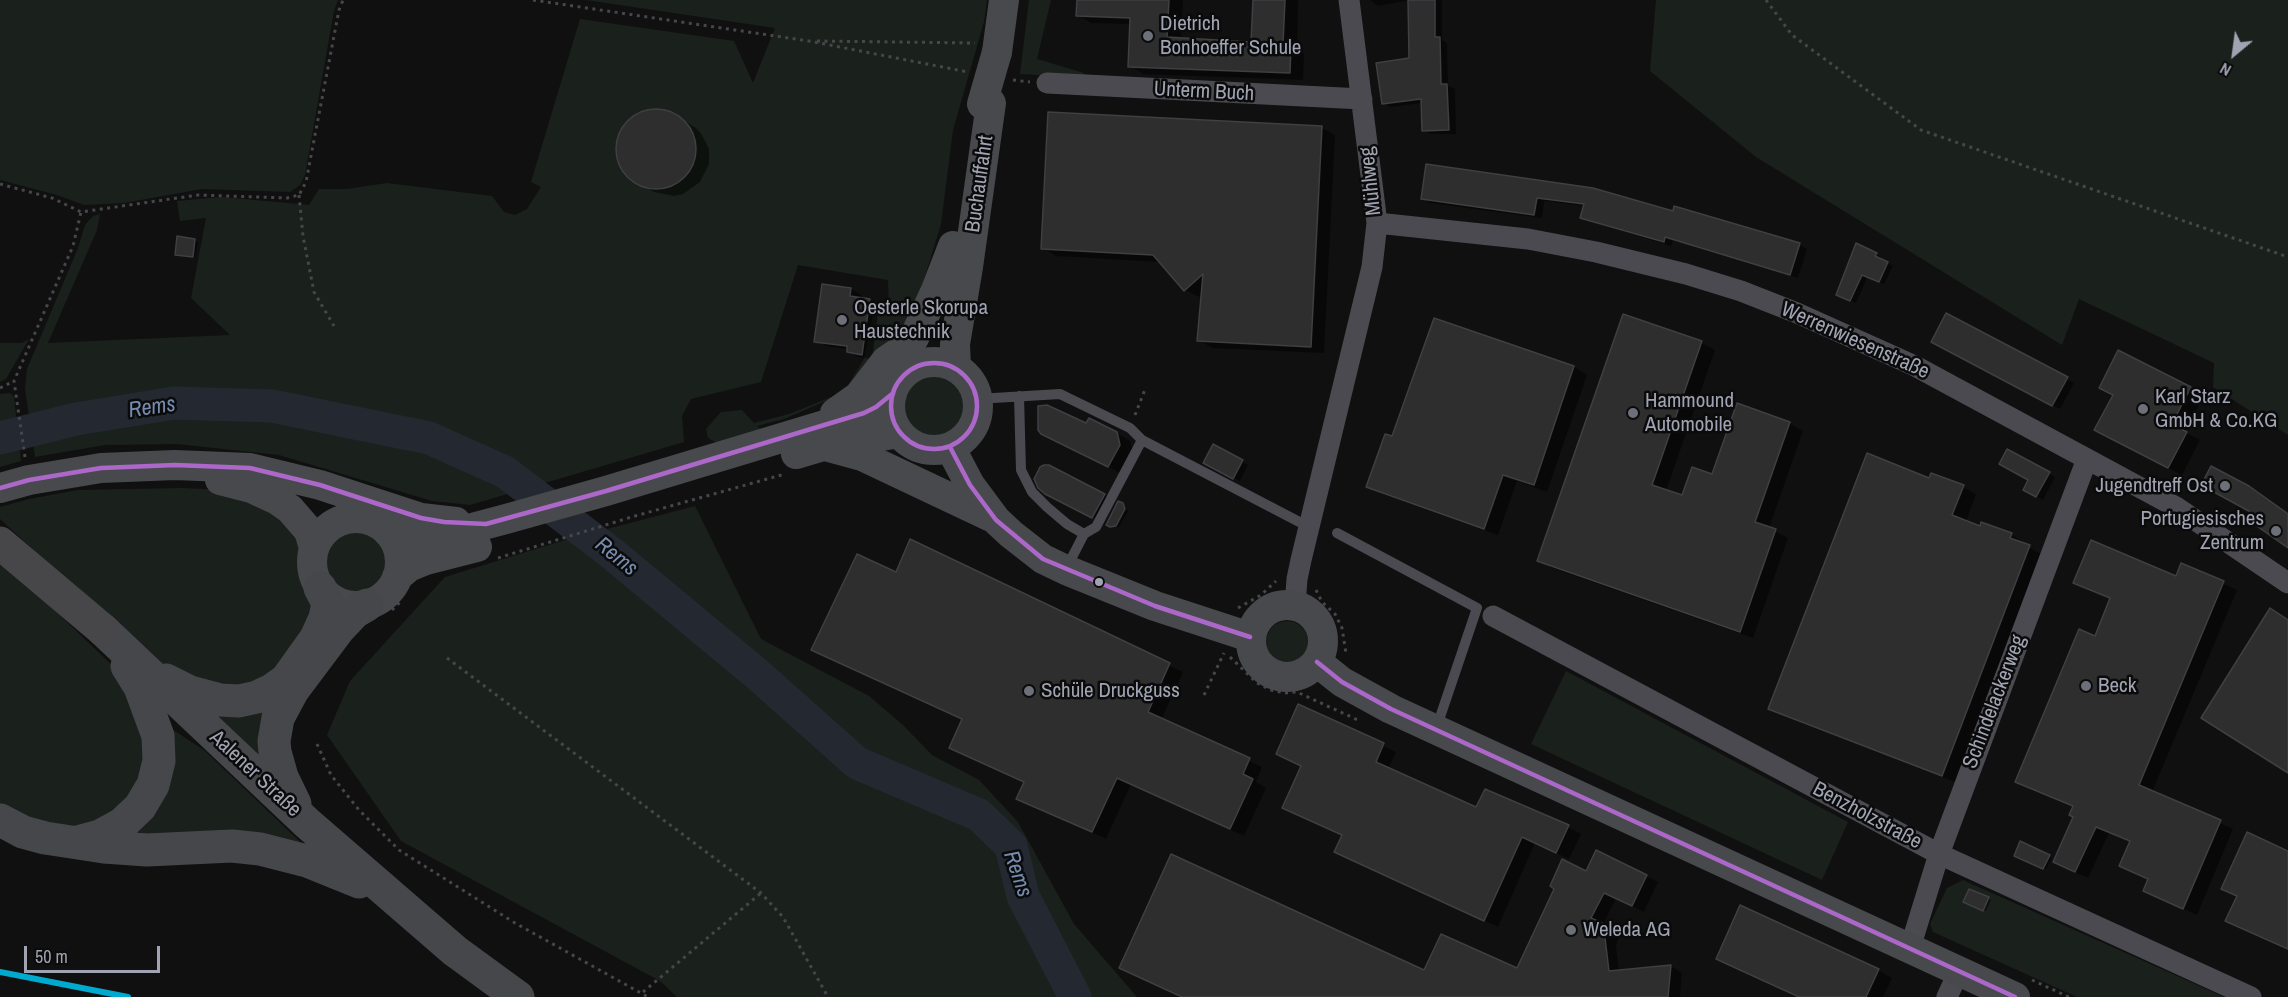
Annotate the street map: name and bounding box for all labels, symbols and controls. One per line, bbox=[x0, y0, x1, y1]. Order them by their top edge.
place label: Dietrich Bonhoeffer Schule bbox=[1160, 11, 1301, 61]
north arrow bbox=[2204, 24, 2264, 84]
marker: Dietrich Bonhoeffer Schule bbox=[1141, 29, 1155, 43]
text: N bbox=[2216, 58, 2235, 82]
street label: Unterm Buch bbox=[1153, 77, 1255, 107]
street label: Buchauffahrt bbox=[961, 134, 999, 234]
street label: Mühlweg bbox=[1355, 145, 1387, 217]
place label: Oesterle Skorupa Haustechnik bbox=[854, 295, 988, 345]
street label: Werrenwiesenstraße bbox=[1777, 297, 1933, 385]
marker: Oesterle Skorupa Haustechnik bbox=[835, 313, 849, 327]
place label: Karl Starz GmbH & Co.KG bbox=[2155, 384, 2277, 434]
place label: Hammound Automobile bbox=[1645, 388, 1734, 438]
water label: Rems bbox=[127, 392, 177, 424]
marker: Karl Starz GmbH & Co.KG bbox=[2136, 402, 2150, 416]
marker: Hammound Automobile bbox=[1626, 406, 1640, 420]
place label: Jugendtreff Ost bbox=[2096, 473, 2213, 499]
marker: Jugendtreff Ost bbox=[2218, 479, 2232, 493]
place label: Portugiesisches Zentrum bbox=[2141, 506, 2264, 556]
marker: Portugiesisches Zentrum bbox=[2269, 524, 2283, 538]
water label: Rems bbox=[589, 532, 643, 582]
unlabelled marker bbox=[1093, 576, 1105, 588]
street label: Schindelackerweg bbox=[1958, 632, 2032, 772]
place label: Beck bbox=[2098, 673, 2136, 699]
place label: Schüle Druckguss bbox=[1041, 678, 1180, 704]
marker: Beck bbox=[2079, 679, 2093, 693]
marker: Schüle Druckguss bbox=[1022, 684, 1036, 698]
street label: Aalener Straße bbox=[204, 725, 306, 823]
street label: Benzholzstraße bbox=[1808, 777, 1926, 855]
water label: Rems bbox=[997, 847, 1037, 901]
place label: Weleda AG bbox=[1583, 917, 1671, 943]
marker: Weleda AG bbox=[1564, 923, 1578, 937]
scale bar bbox=[27, 934, 164, 972]
text: 50 m bbox=[35, 944, 68, 969]

